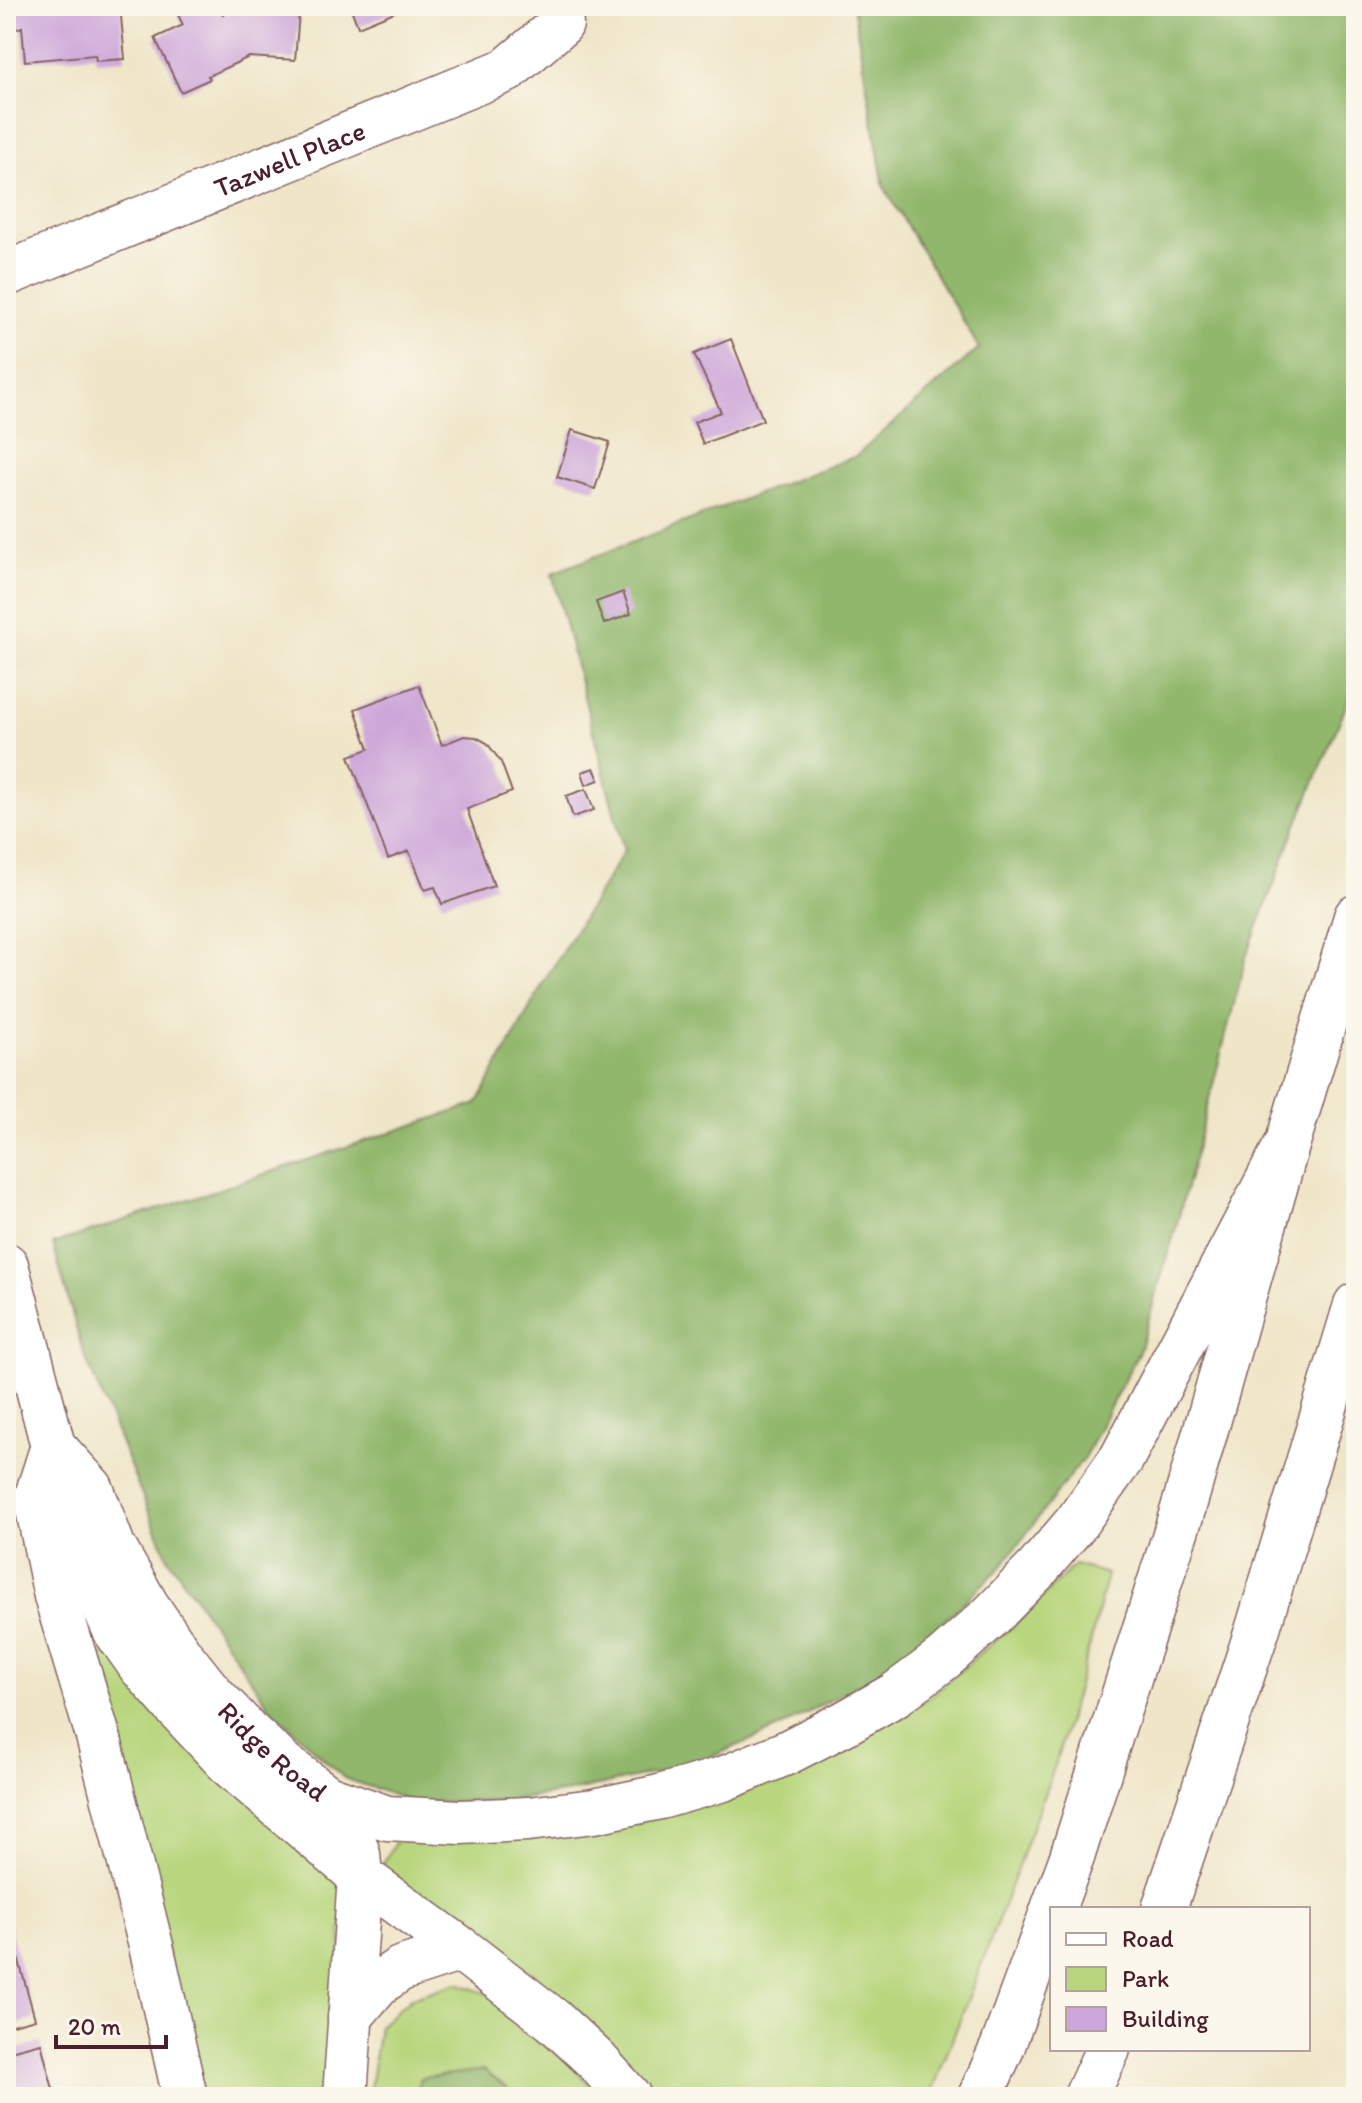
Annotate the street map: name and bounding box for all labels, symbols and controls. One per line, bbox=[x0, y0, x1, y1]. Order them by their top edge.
street label: Tazwell Place bbox=[209, 113, 370, 205]
street label: Ridge Road bbox=[211, 1694, 334, 1809]
legend bbox=[1050, 1907, 1310, 2051]
text: Road bbox=[1122, 1924, 1174, 1953]
text: Park bbox=[1122, 1964, 1169, 1993]
scale bar bbox=[56, 1999, 166, 2049]
text: Building bbox=[1122, 2004, 1209, 2033]
text: 20 m bbox=[68, 2012, 121, 2041]

